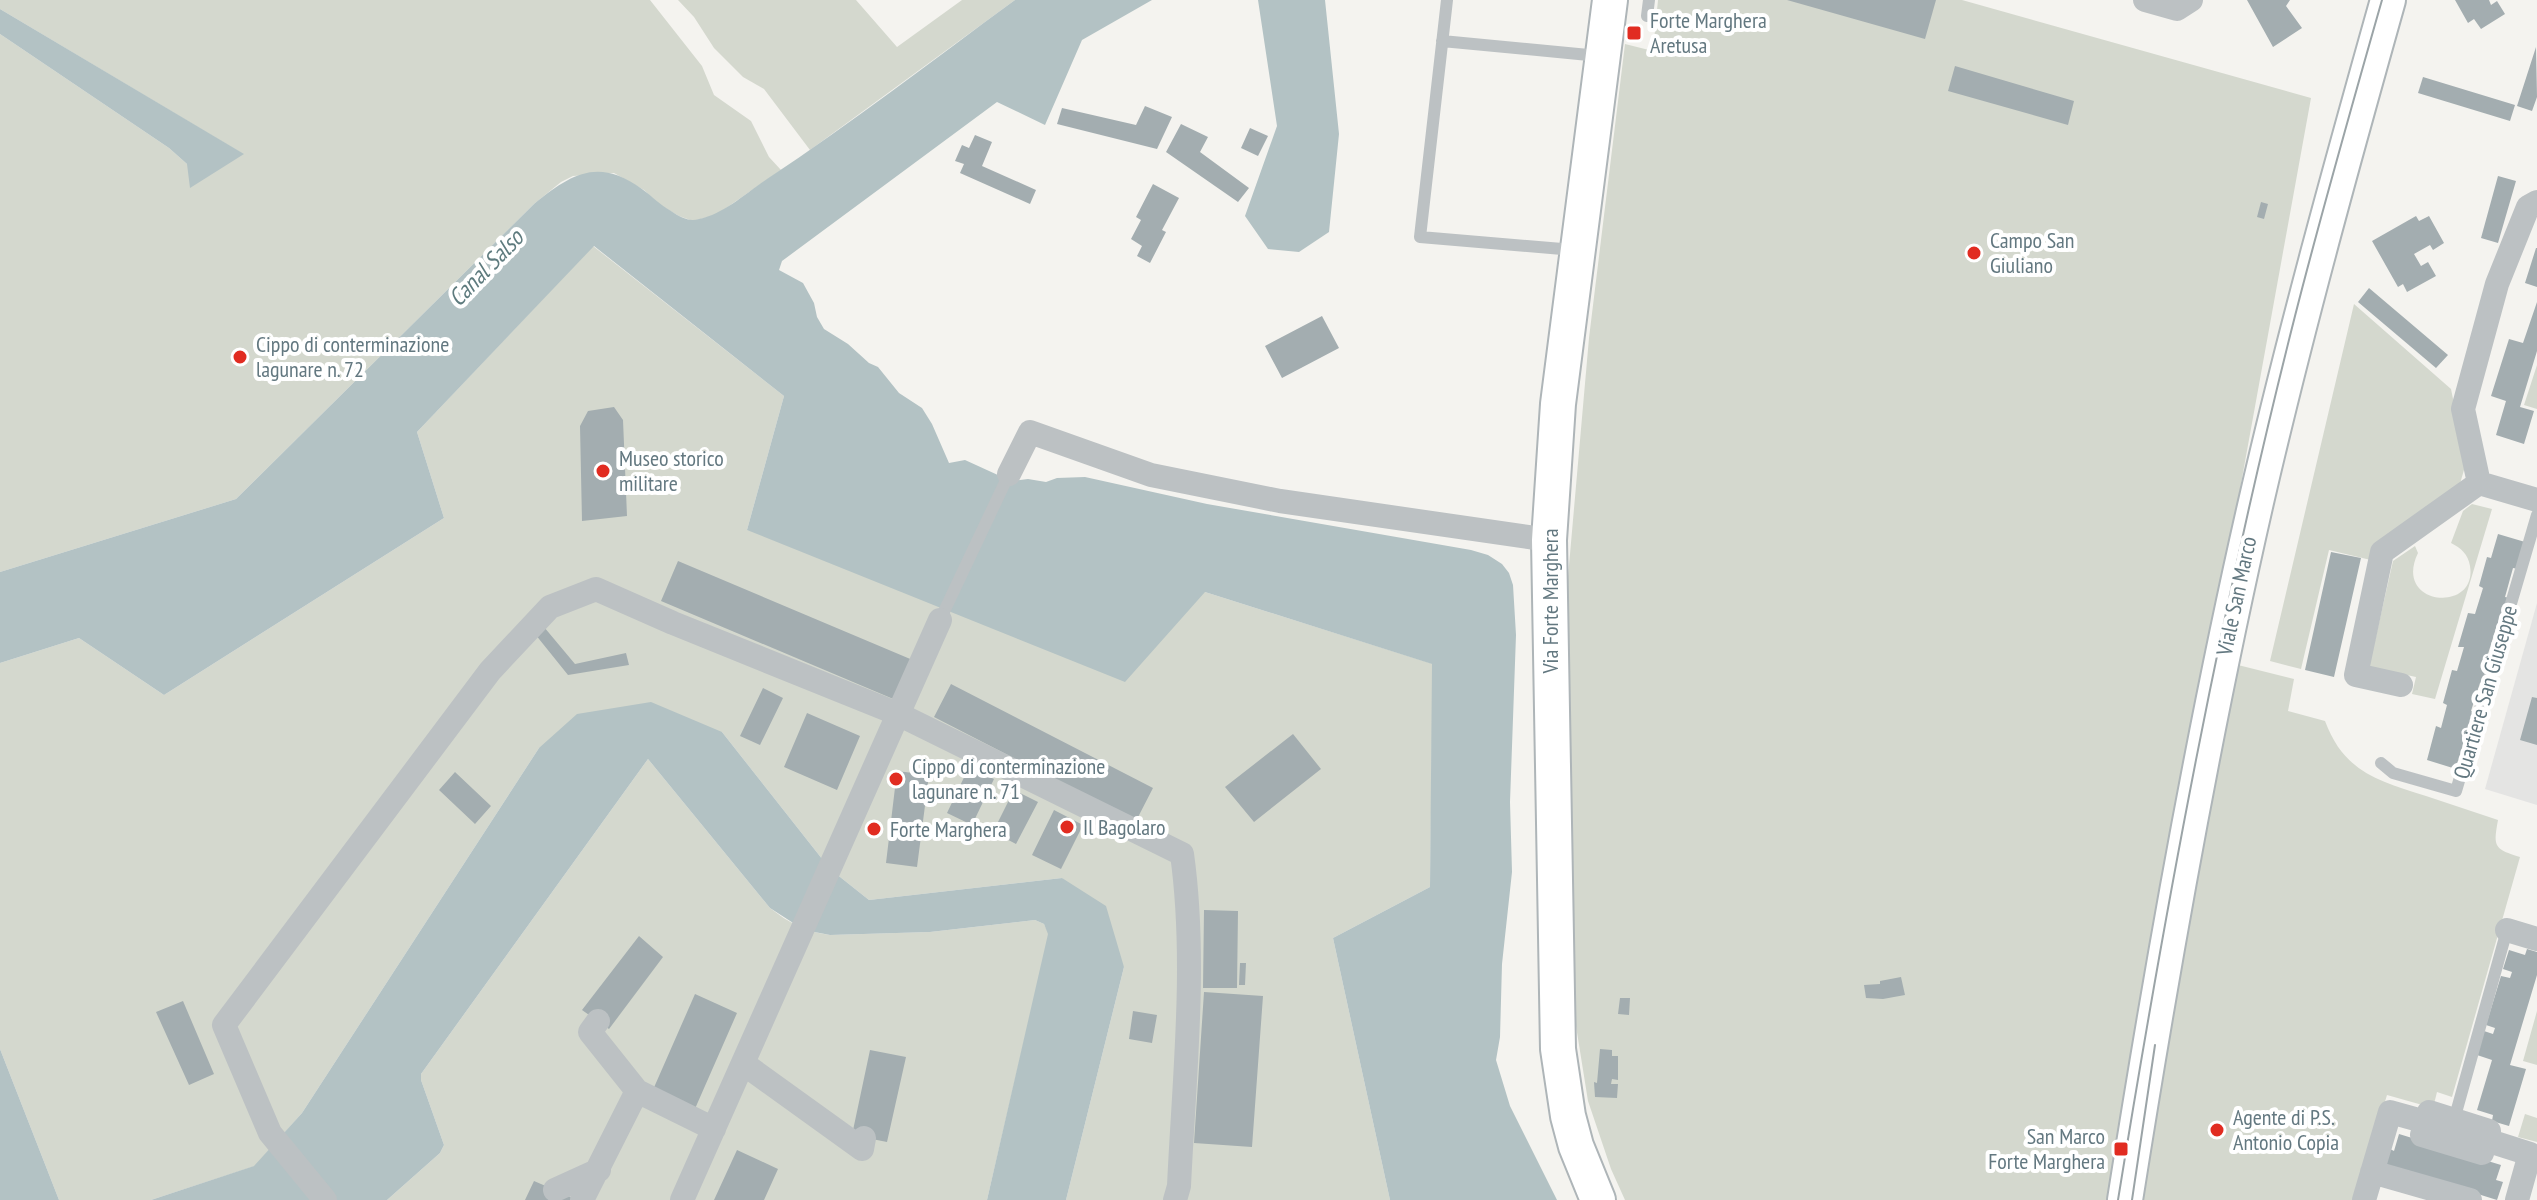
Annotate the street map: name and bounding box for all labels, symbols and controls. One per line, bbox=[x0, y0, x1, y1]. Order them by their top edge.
place label: Forte Marghera Aretusa bbox=[1650, 6, 1767, 59]
marker: Forte Marghera Aretusa bbox=[1625, 24, 1643, 42]
water label: Canal Salso bbox=[441, 222, 531, 313]
place label: Campo San Giuliano bbox=[1990, 226, 2075, 279]
marker: Campo San Giuliano bbox=[1965, 244, 1983, 262]
place label: Cippo di conterminazione lagunare n. 72 bbox=[256, 330, 449, 383]
marker: Cippo di conterminazione lagunare n. 72 bbox=[231, 348, 249, 366]
place label: Museo storico militare bbox=[619, 444, 724, 497]
marker: Museo storico militare bbox=[594, 462, 612, 480]
street label: Via Forte Marghera bbox=[1536, 528, 1564, 675]
street label: Viale San Marco bbox=[2210, 534, 2262, 659]
street label: Quartiere San Giuseppe bbox=[2447, 602, 2523, 782]
place label: Cippo di conterminazione lagunare n. 71 bbox=[912, 752, 1105, 805]
marker: Cippo di conterminazione lagunare n. 71 bbox=[887, 770, 905, 788]
place label: Il Bagolaro bbox=[1083, 813, 1166, 841]
place label: Forte Marghera bbox=[890, 815, 1007, 843]
marker: Il Bagolaro bbox=[1058, 818, 1076, 836]
marker: Forte Marghera bbox=[865, 820, 883, 838]
place label: Agente di P.S. Antonio Copia bbox=[2233, 1103, 2339, 1156]
marker: Agente di P.S. Antonio Copia bbox=[2208, 1121, 2226, 1139]
place label: San Marco Forte Marghera bbox=[1988, 1122, 2105, 1175]
marker: San Marco Forte Marghera bbox=[2112, 1140, 2130, 1158]

